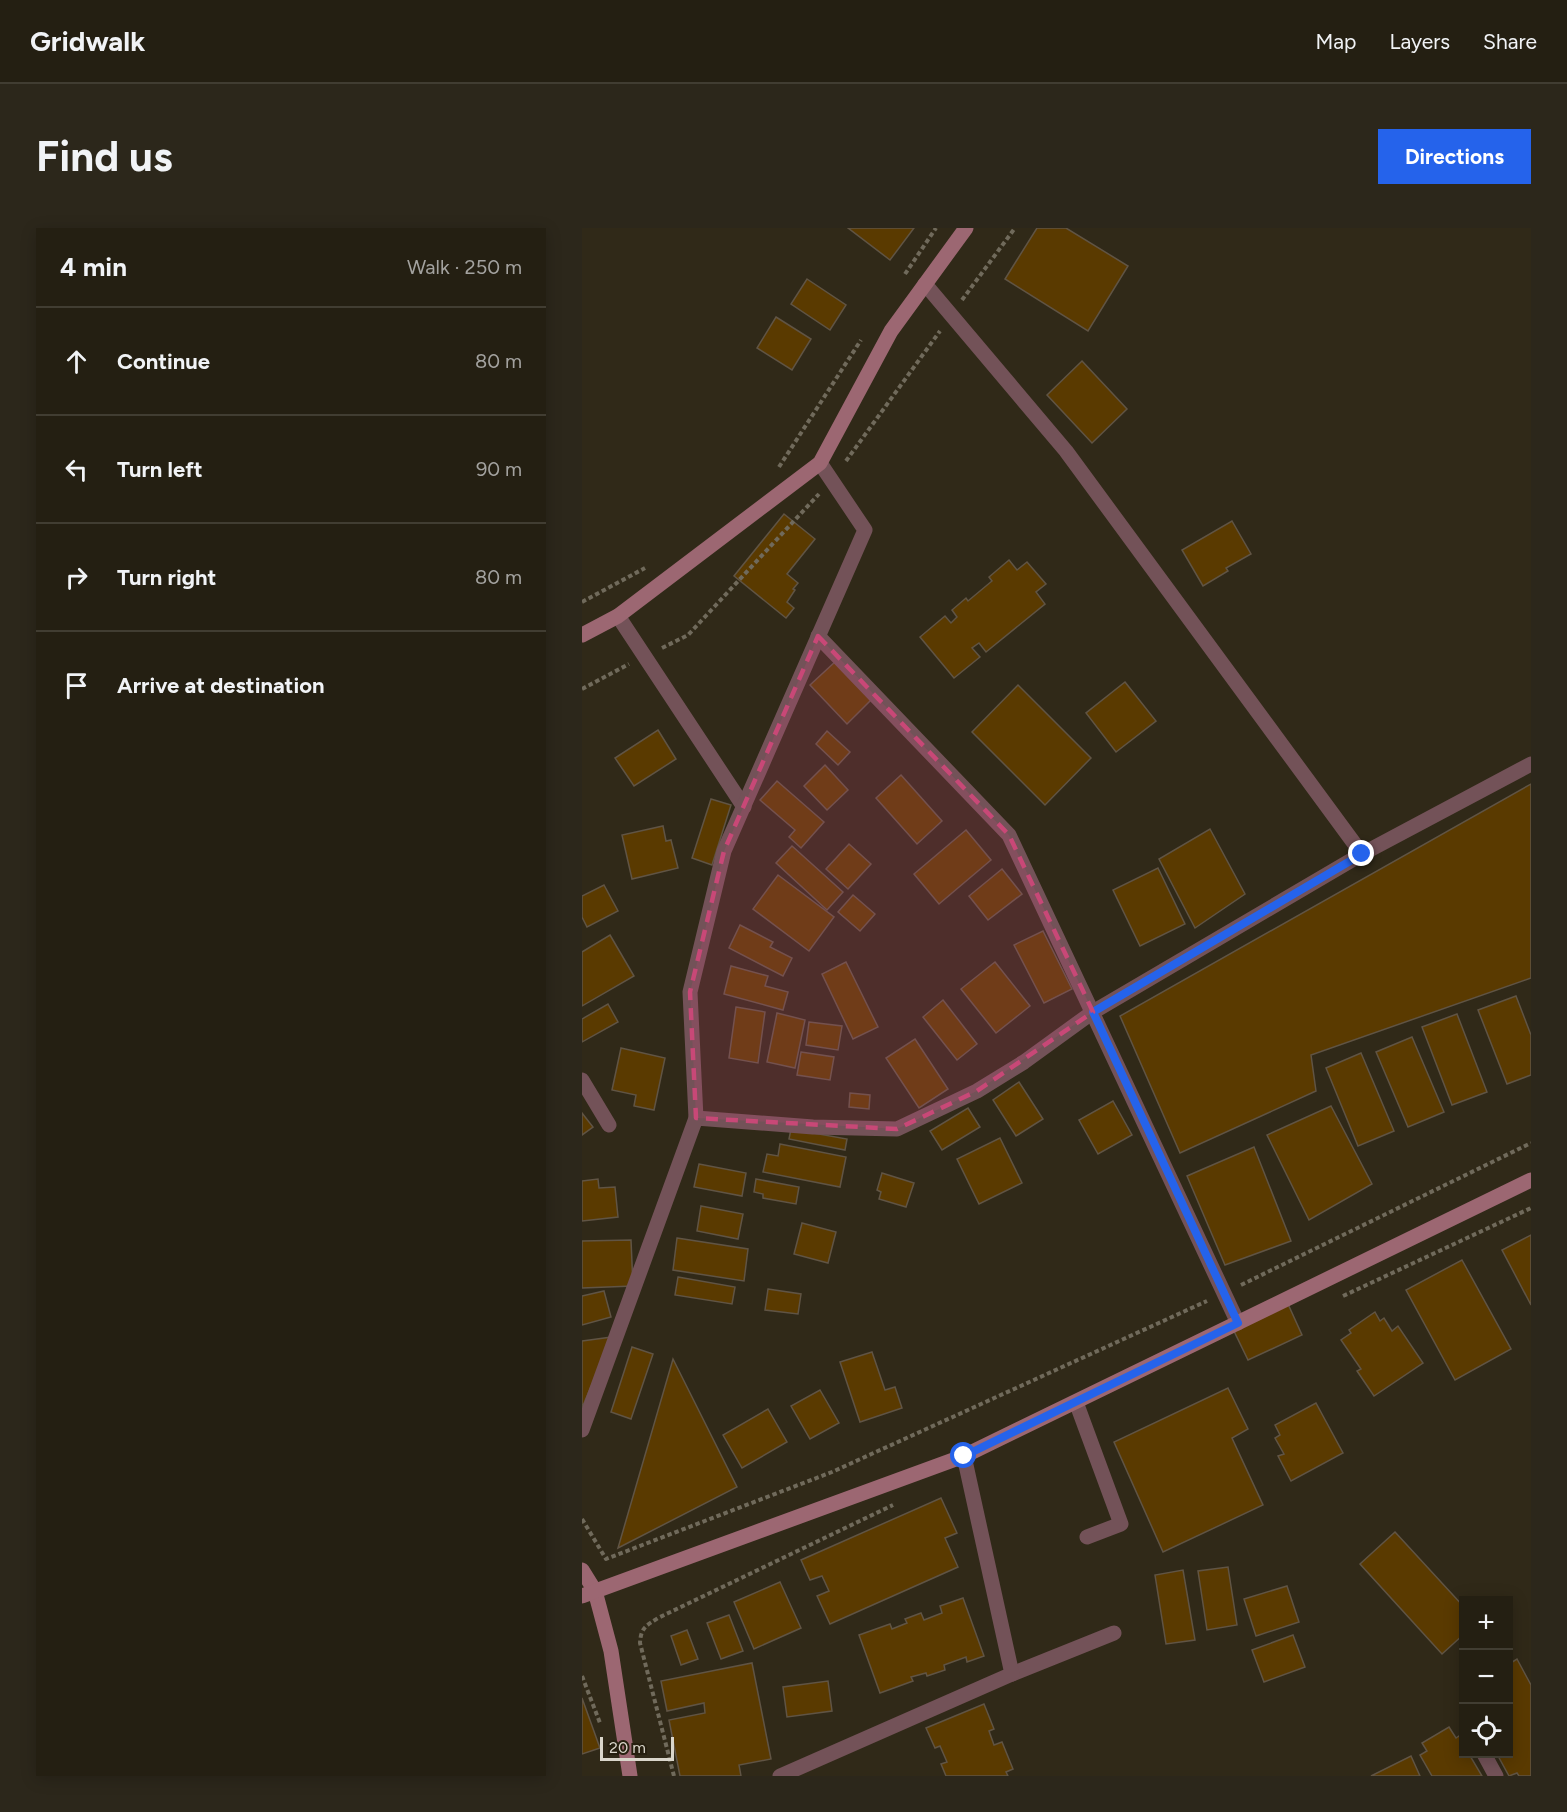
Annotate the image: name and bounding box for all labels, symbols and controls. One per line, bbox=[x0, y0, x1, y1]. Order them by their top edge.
text: Gridwalk bbox=[30, 24, 145, 58]
text: Map bbox=[1316, 29, 1356, 54]
text: Layers bbox=[1389, 29, 1450, 54]
text: Share bbox=[1483, 29, 1537, 54]
button: Directions bbox=[1378, 129, 1531, 184]
text: Find us bbox=[36, 131, 173, 182]
text: 4 min bbox=[60, 251, 127, 283]
text: Walk · 250 m bbox=[407, 255, 522, 279]
icon: ahead bbox=[60, 345, 93, 378]
text: Continue bbox=[117, 348, 210, 375]
text: 80 m bbox=[475, 349, 522, 373]
icon: left bbox=[60, 453, 93, 486]
text: Turn left bbox=[117, 456, 203, 483]
text: 90 m bbox=[476, 457, 522, 481]
icon: right bbox=[60, 561, 93, 594]
text: Turn right bbox=[117, 564, 216, 591]
text: 80 m bbox=[475, 565, 522, 589]
icon: arrive bbox=[60, 669, 93, 702]
text: Arrive at destination bbox=[117, 672, 325, 699]
route end bbox=[1348, 840, 1374, 866]
route start bbox=[950, 1442, 976, 1468]
map controls bbox=[1459, 1596, 1513, 1758]
button: + bbox=[1459, 1596, 1513, 1650]
button: − bbox=[1459, 1650, 1513, 1704]
button: locate bbox=[1459, 1704, 1513, 1758]
scale bar bbox=[600, 1734, 674, 1762]
text: 20 m bbox=[609, 1738, 646, 1757]

